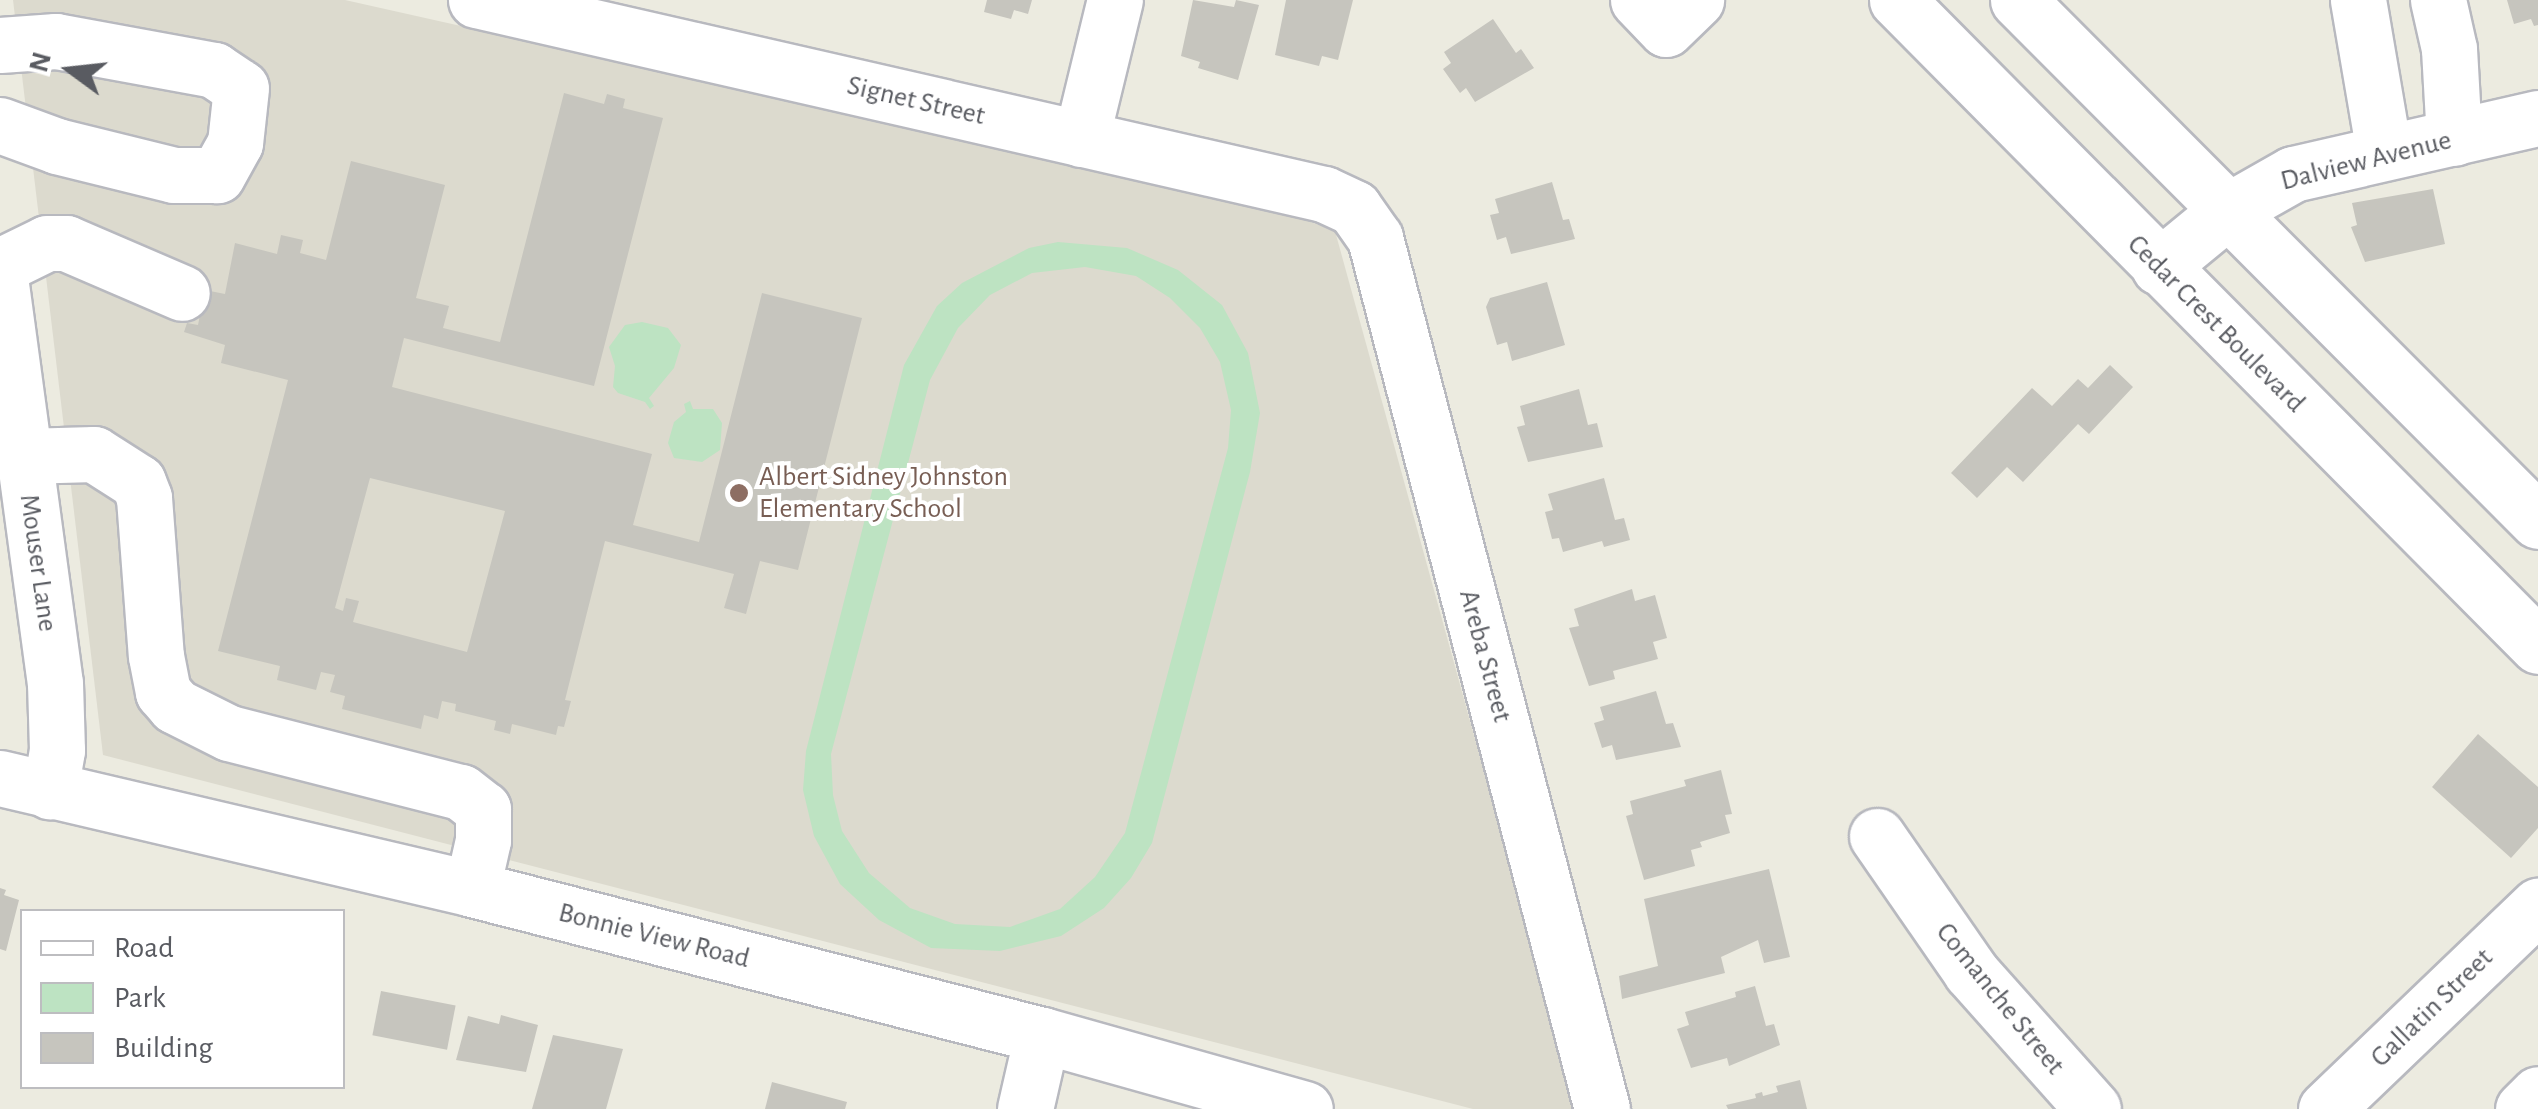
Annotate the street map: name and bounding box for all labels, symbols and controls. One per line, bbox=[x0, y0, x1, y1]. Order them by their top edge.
north arrow bbox=[20, 20, 120, 120]
text: N bbox=[25, 49, 57, 75]
street label: Signet Street bbox=[844, 69, 988, 133]
street label: Dalview Avenue bbox=[2277, 124, 2455, 198]
street label: Cedar Crest Boulevard bbox=[2120, 228, 2312, 420]
place label: Albert Sidney Johnston Elementary School bbox=[759, 460, 1008, 526]
marker: Albert Sidney Johnston Elementary School bbox=[728, 482, 750, 504]
street label: Mouser Lane bbox=[12, 492, 64, 634]
street label: Areba Street bbox=[1451, 586, 1519, 726]
street label: Bonnie View Road bbox=[555, 896, 753, 976]
legend bbox=[20, 909, 345, 1089]
street label: Comanche Street bbox=[1928, 916, 2072, 1082]
text: Road bbox=[114, 933, 174, 963]
street label: Gallatin Street bbox=[2364, 941, 2500, 1075]
text: Park bbox=[114, 983, 166, 1013]
text: Building bbox=[114, 1033, 213, 1063]

